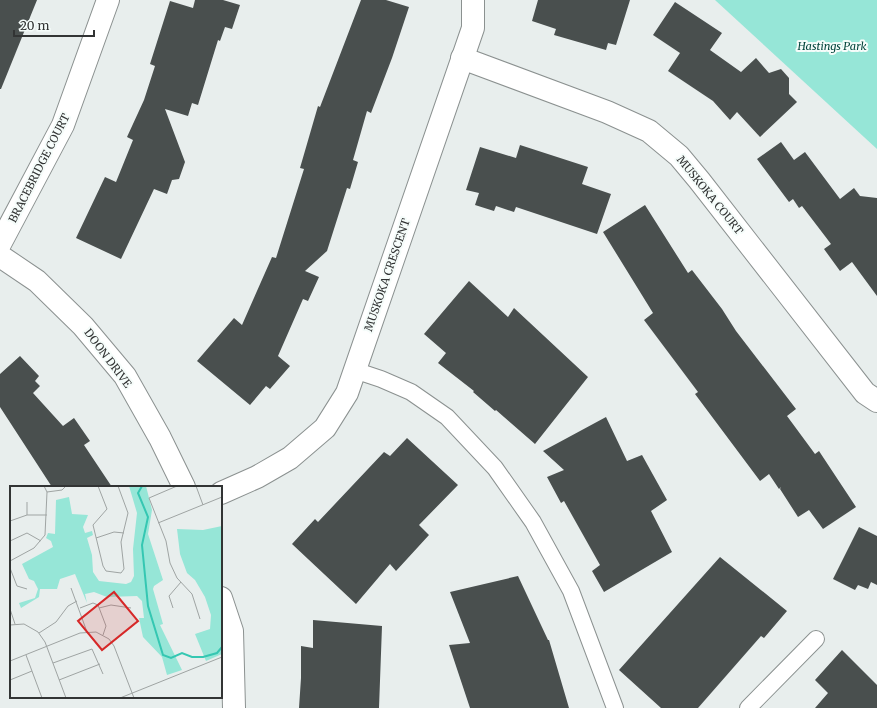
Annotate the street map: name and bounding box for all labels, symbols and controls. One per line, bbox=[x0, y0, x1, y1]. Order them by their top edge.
scale bar bbox=[14, 12, 94, 38]
text: 20 m bbox=[20, 18, 49, 33]
park label: Hastings Park bbox=[797, 39, 866, 53]
street label: BRACEBRIDGE COURT bbox=[5, 111, 73, 225]
street label: MUSKOKA COURT bbox=[674, 153, 746, 238]
street label: MUSKOKA CRESCENT bbox=[361, 216, 413, 333]
street label: DOON DRIVE bbox=[81, 326, 135, 390]
inset map bbox=[10, 486, 222, 698]

